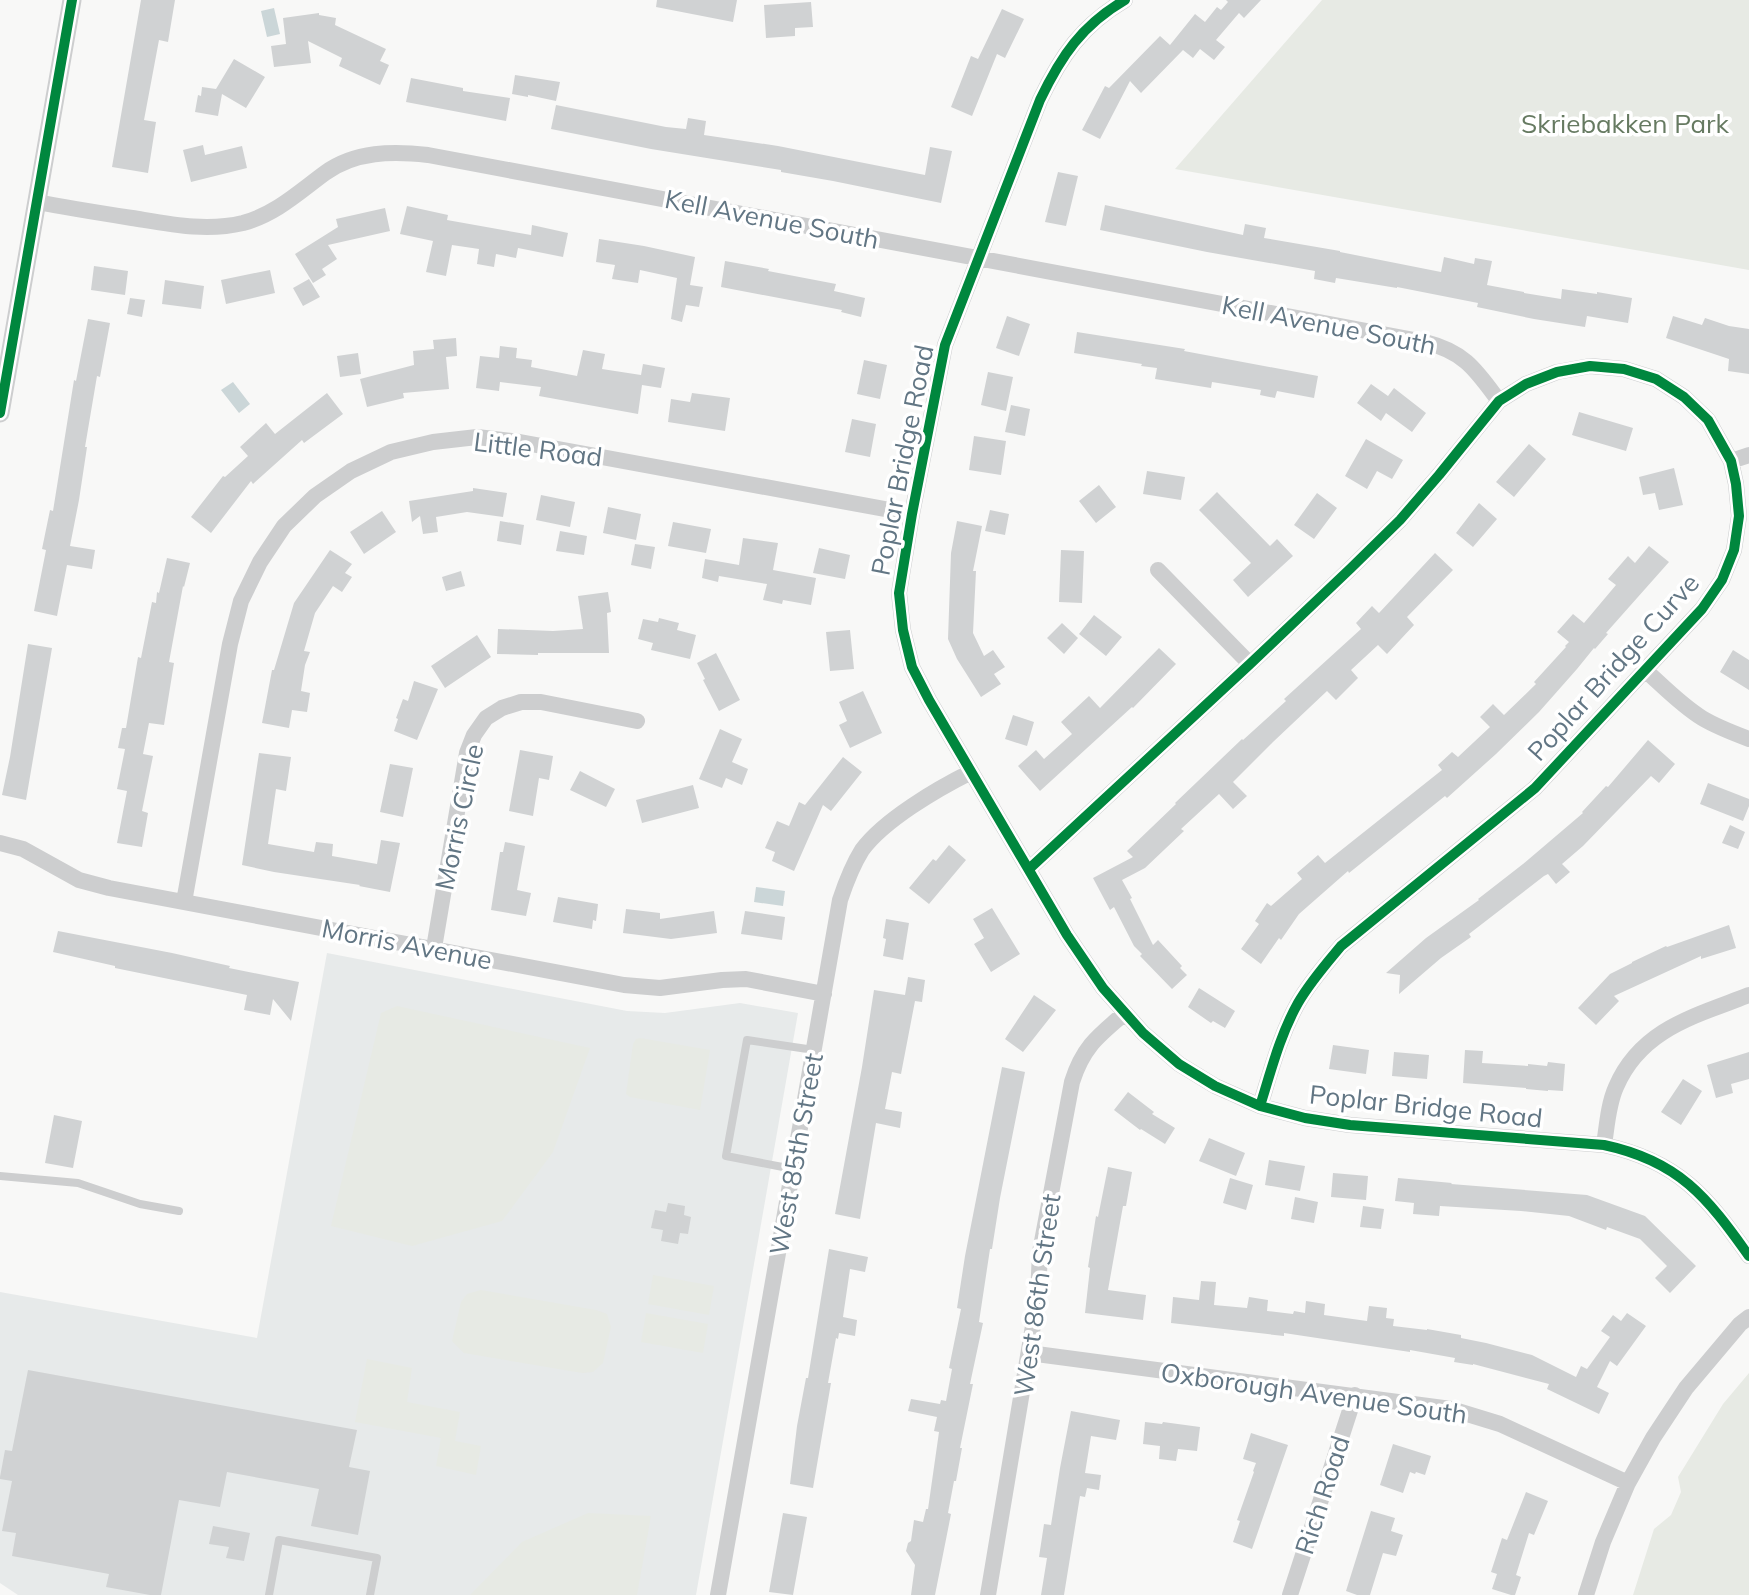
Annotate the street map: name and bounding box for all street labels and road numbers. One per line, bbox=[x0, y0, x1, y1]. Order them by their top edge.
street label: Kell Avenue South bbox=[662, 182, 882, 256]
street label: Kell Avenue South bbox=[1219, 288, 1439, 362]
street label: Poplar Bridge Road bbox=[863, 342, 941, 578]
street label: Little Road bbox=[472, 425, 604, 473]
street label: Poplar Bridge Curve bbox=[1520, 566, 1706, 768]
street label: Morris Circle bbox=[427, 741, 491, 893]
street label: Morris Avenue bbox=[319, 911, 495, 977]
street label: West 85th Street bbox=[762, 1050, 830, 1258]
street label: Poplar Bridge Road bbox=[1308, 1077, 1544, 1135]
street label: West 86th Street bbox=[1006, 1191, 1068, 1399]
street label: Oxborough Avenue South bbox=[1159, 1355, 1469, 1431]
street label: Rich Road bbox=[1287, 1431, 1357, 1559]

